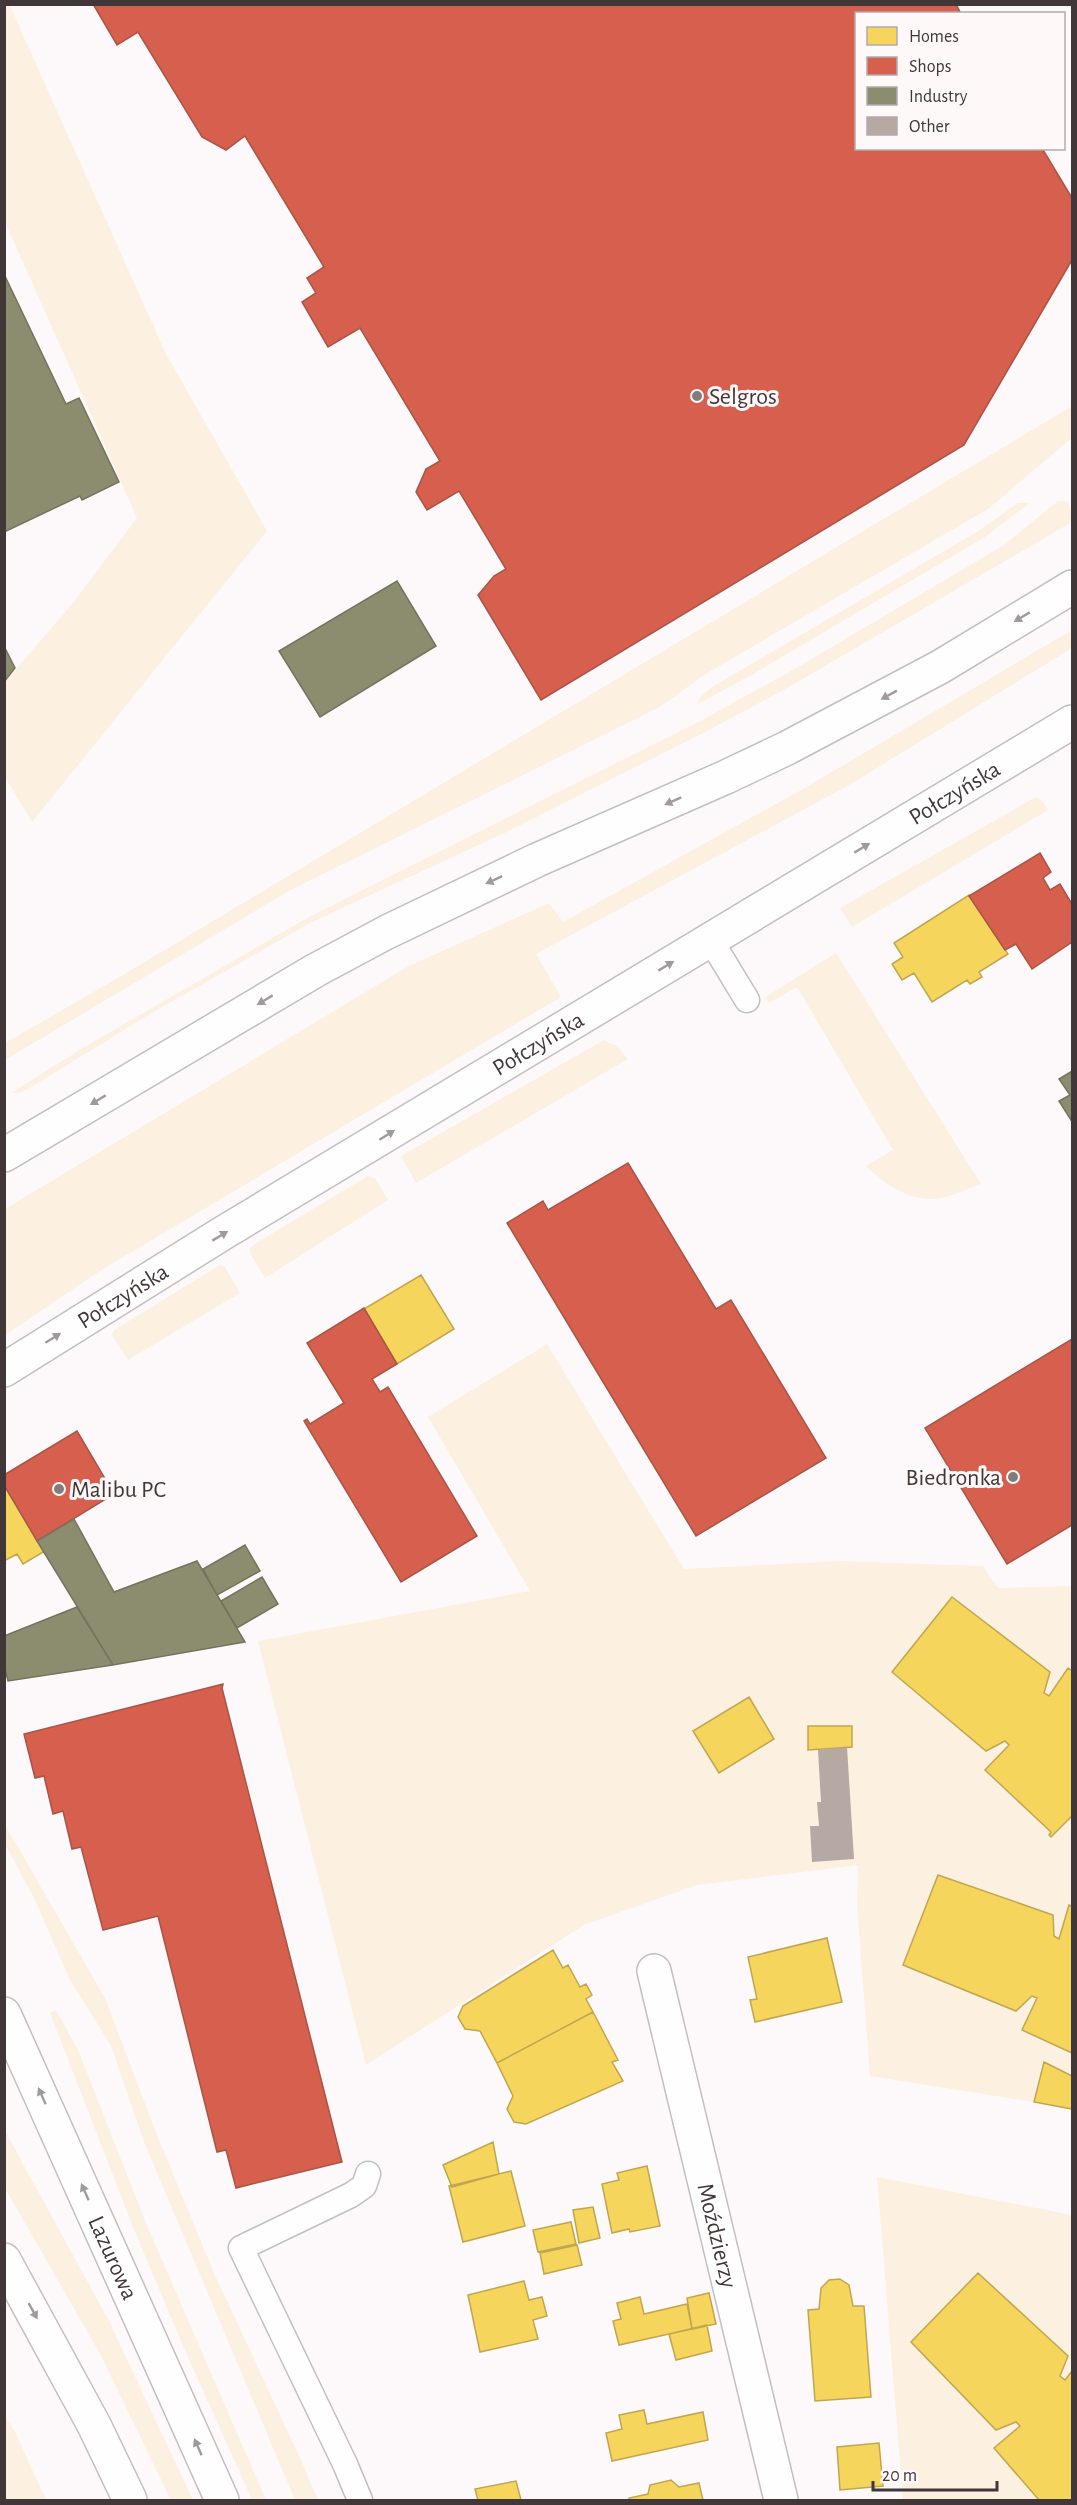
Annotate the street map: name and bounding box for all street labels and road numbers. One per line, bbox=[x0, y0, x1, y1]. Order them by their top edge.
street label: Połczyńska bbox=[905, 757, 1005, 830]
street label: Połczyńska bbox=[489, 1008, 588, 1081]
street label: Połczyńska bbox=[74, 1259, 173, 1334]
street label: Moździerzy bbox=[692, 2181, 741, 2290]
street label: Lazurowa bbox=[83, 2212, 142, 2304]

